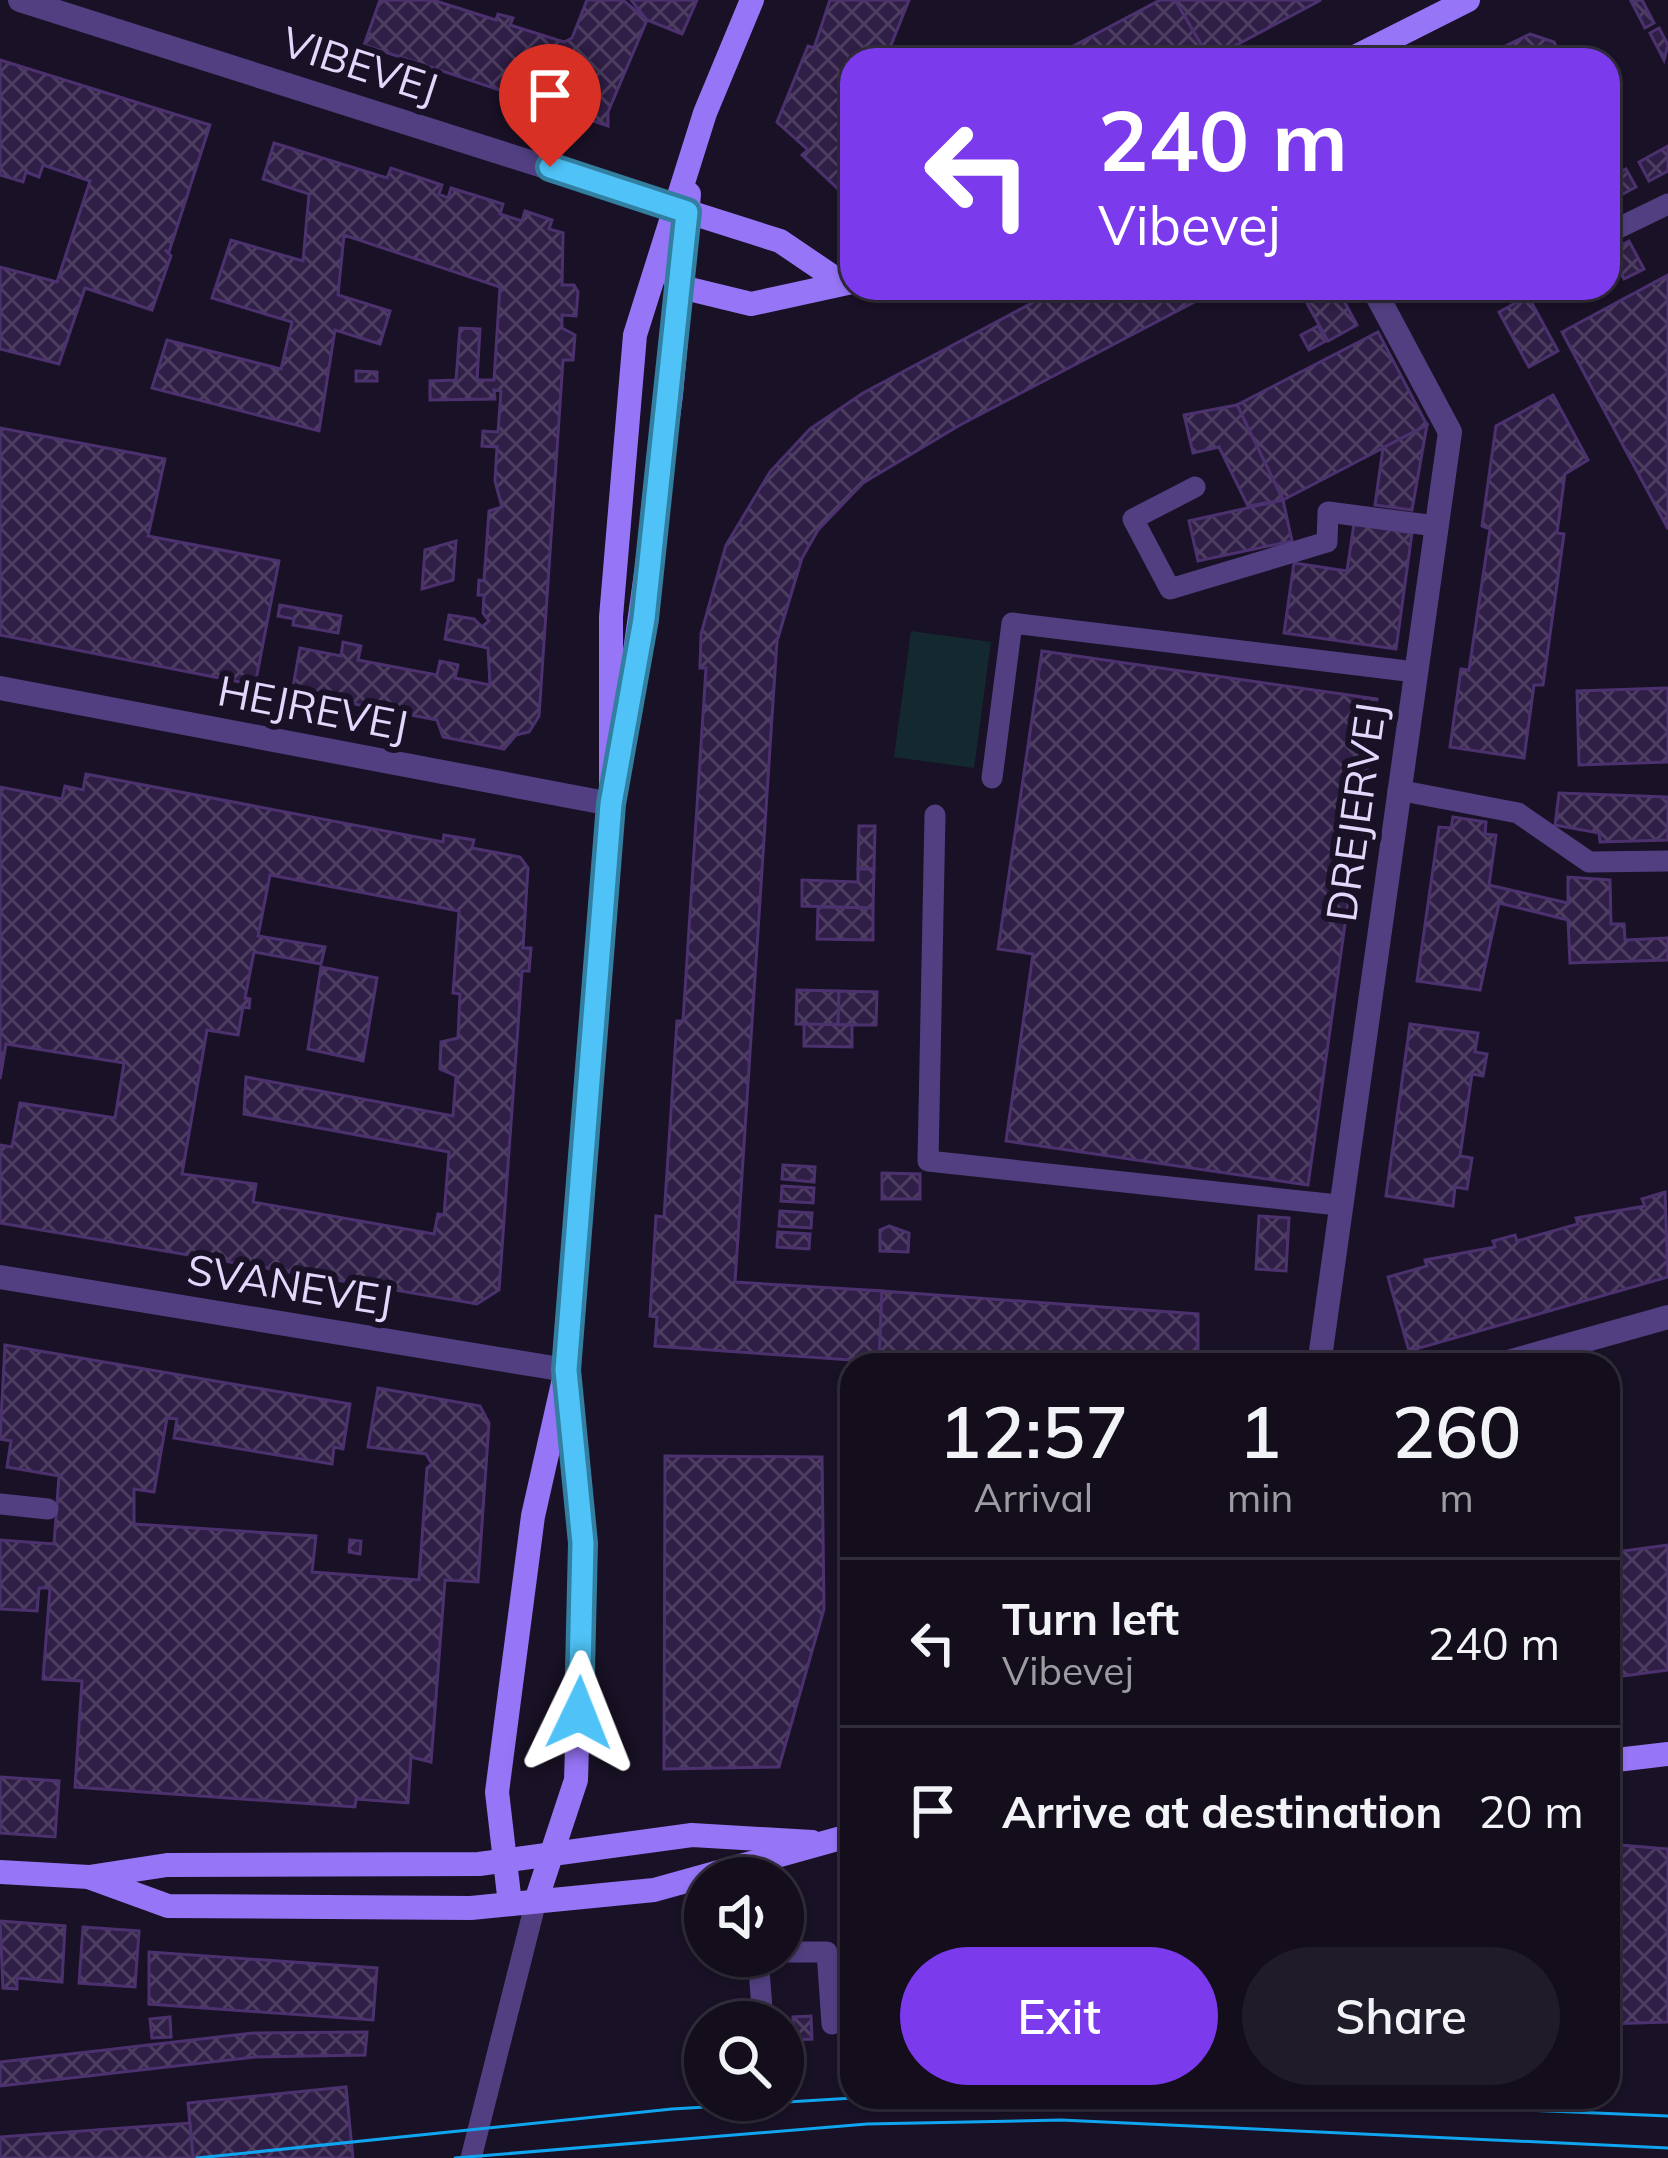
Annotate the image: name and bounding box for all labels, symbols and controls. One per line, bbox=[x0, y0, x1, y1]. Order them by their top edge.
street label: VIBEVEJ bbox=[275, 14, 445, 115]
pin bbox=[499, 44, 601, 167]
icon: arrive bbox=[517, 62, 583, 128]
text: 240 m bbox=[1098, 87, 1348, 192]
icon: left bbox=[900, 96, 1056, 252]
text: Vibevej bbox=[1098, 191, 1280, 259]
street label: HEJREVEJ bbox=[214, 663, 413, 752]
street label: DREJERVEJ bbox=[1314, 699, 1397, 925]
street label: SVANEVEJ bbox=[184, 1242, 397, 1327]
text: 12:57 bbox=[939, 1386, 1128, 1476]
text: 1 bbox=[1239, 1386, 1282, 1476]
text: 260 bbox=[1392, 1386, 1521, 1476]
text: Arrival bbox=[974, 1473, 1093, 1522]
text: min bbox=[1227, 1473, 1293, 1522]
text: m bbox=[1440, 1473, 1474, 1522]
text: Turn left bbox=[1002, 1590, 1179, 1646]
icon: left bbox=[900, 1610, 966, 1676]
text: 240 m bbox=[1428, 1615, 1560, 1671]
text: Vibevej bbox=[1002, 1646, 1134, 1695]
position arrow bbox=[516, 1650, 642, 1776]
icon: arrive bbox=[900, 1778, 966, 1844]
text: Arrive at destination bbox=[1002, 1783, 1442, 1839]
text: 20 m bbox=[1478, 1783, 1584, 1839]
map controls bbox=[684, 1857, 804, 2121]
button: sound bbox=[684, 1857, 804, 1977]
button: Exit bbox=[900, 1947, 1218, 2085]
button: Share bbox=[1242, 1947, 1560, 2085]
button: search bbox=[684, 2001, 804, 2121]

